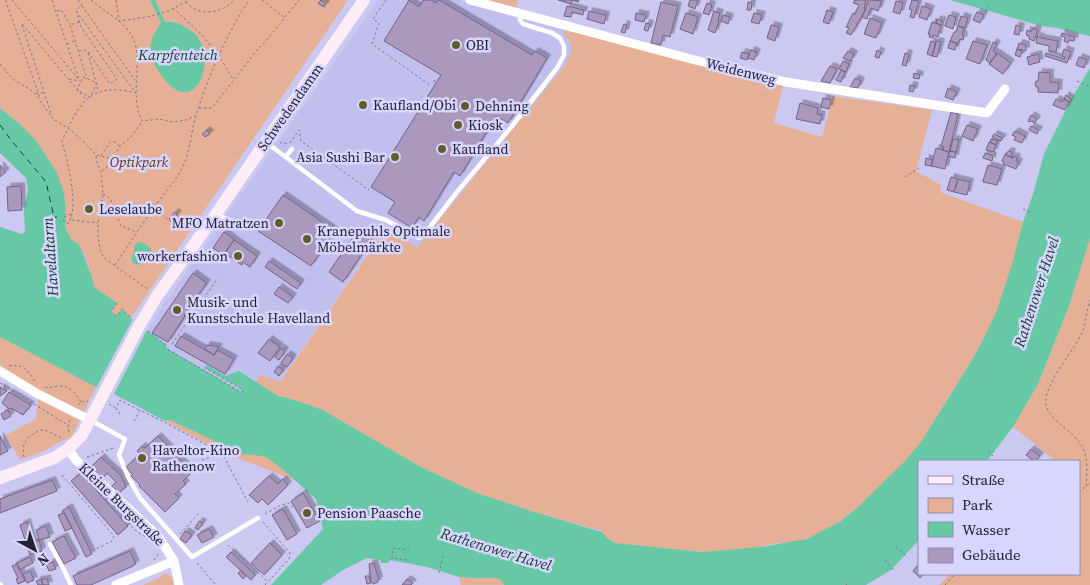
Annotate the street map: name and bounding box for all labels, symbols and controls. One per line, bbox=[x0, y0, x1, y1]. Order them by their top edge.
place label: OBI bbox=[466, 35, 489, 55]
marker: OBI bbox=[450, 39, 462, 51]
water label: Karpfenteich bbox=[137, 44, 218, 65]
street label: Weidenweg bbox=[704, 53, 778, 89]
street label: Schwedendamm bbox=[252, 59, 328, 155]
place label: Kaufland/Obi bbox=[373, 95, 456, 115]
place label: Dehning bbox=[475, 96, 529, 116]
marker: Kaufland/Obi bbox=[357, 99, 369, 111]
marker: Dehning bbox=[459, 100, 471, 112]
place label: Kiosk bbox=[468, 115, 503, 135]
marker: Kiosk bbox=[452, 119, 464, 131]
place label: Kaufland bbox=[452, 139, 508, 159]
marker: Kaufland bbox=[436, 143, 448, 155]
place label: Asia Sushi Bar bbox=[296, 147, 385, 167]
marker: Asia Sushi Bar bbox=[389, 151, 401, 163]
park label: Optikpark bbox=[110, 152, 169, 172]
place label: Leselaube bbox=[99, 199, 162, 219]
marker: Leselaube bbox=[83, 203, 95, 215]
place label: MFO Matratzen bbox=[172, 213, 270, 233]
water label: Havelaltarm bbox=[37, 216, 63, 298]
marker: MFO Matratzen bbox=[273, 217, 285, 229]
place label: Kranepuhls Optimale Möbelmärkte bbox=[317, 221, 450, 257]
marker: Kranepuhls Optimale Möbelmärkte bbox=[301, 233, 313, 245]
water label: Rathenower Havel bbox=[1008, 233, 1064, 351]
place label: workerfashion bbox=[137, 246, 229, 266]
marker: workerfashion bbox=[232, 250, 244, 262]
place label: Musik- und Kunstschule Havelland bbox=[187, 292, 330, 328]
marker: Musik- und Kunstschule Havelland bbox=[171, 304, 183, 316]
place label: Haveltor-Kino Rathenow bbox=[152, 440, 240, 476]
marker: Haveltor-Kino Rathenow bbox=[136, 452, 148, 464]
street label: Kleine Burgstraße bbox=[75, 458, 169, 550]
legend bbox=[918, 460, 1080, 575]
text: Straße bbox=[962, 469, 1005, 490]
text: Park bbox=[962, 494, 994, 515]
place label: Pension Paasche bbox=[317, 503, 421, 523]
marker: Pension Paasche bbox=[301, 507, 313, 519]
text: Wasser bbox=[962, 519, 1011, 540]
water label: Rathenower Havel bbox=[437, 522, 555, 576]
north arrow bbox=[10, 525, 60, 575]
text: Gebäude bbox=[962, 544, 1021, 565]
text: N bbox=[33, 549, 54, 571]

